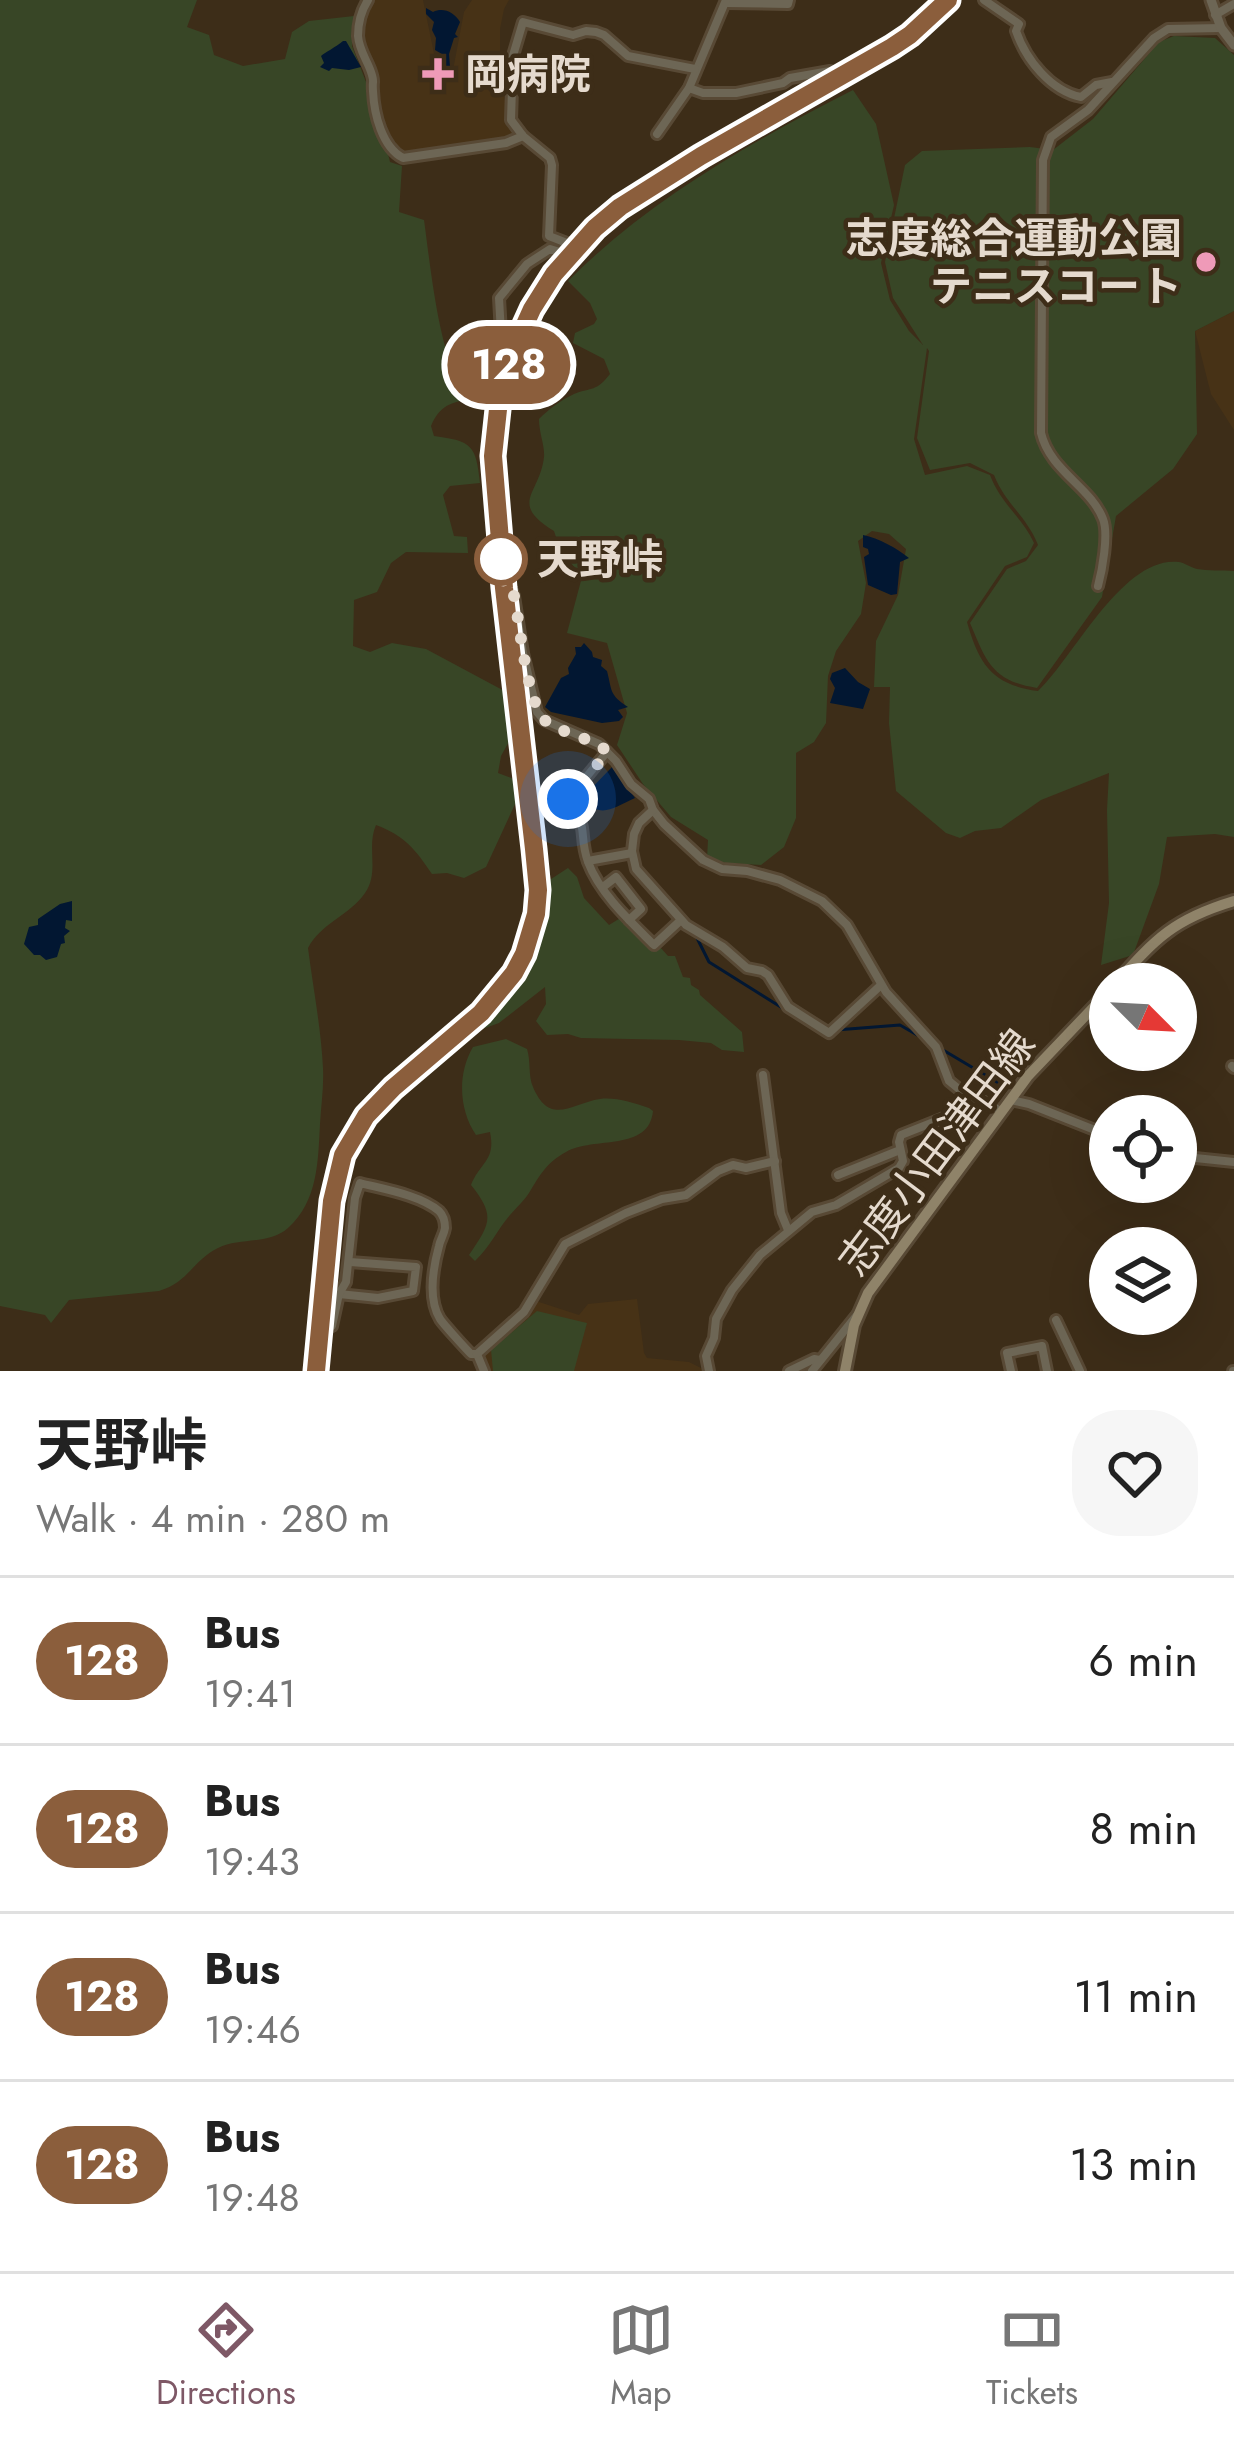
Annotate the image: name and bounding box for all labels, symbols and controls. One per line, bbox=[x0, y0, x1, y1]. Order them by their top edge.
place label: 岡病院 bbox=[465, 44, 591, 105]
marker: 岡病院 bbox=[422, 58, 454, 90]
place label: 志度総合運動公園 テニスコート bbox=[846, 208, 1182, 317]
marker: 志度総合運動公園 テニスコート bbox=[1193, 249, 1219, 275]
line badge: 128 bbox=[440, 326, 578, 404]
text: 128 bbox=[471, 334, 547, 395]
place label: 天野峠 bbox=[537, 529, 663, 590]
marker: 天野峠 bbox=[476, 534, 526, 584]
your location bbox=[538, 769, 598, 829]
north arrow bbox=[1089, 963, 1197, 1071]
map controls bbox=[1089, 963, 1197, 1335]
street label: 志度小田津田線 bbox=[824, 1017, 1049, 1288]
button: locate bbox=[1089, 1095, 1197, 1203]
button: layers bbox=[1089, 1227, 1197, 1335]
text: 天野峠 bbox=[36, 1404, 207, 1486]
button: heart bbox=[1072, 1410, 1198, 1536]
text: Walk · 4 min · 280 m bbox=[36, 1490, 390, 1547]
text: Bus bbox=[204, 1600, 280, 1665]
text: 6 min bbox=[1088, 1628, 1198, 1693]
text: 128 bbox=[64, 1630, 140, 1691]
text: 19:41 bbox=[204, 1665, 296, 1722]
text: Bus bbox=[204, 1768, 280, 1833]
text: 8 min bbox=[1090, 1796, 1198, 1861]
text: 128 bbox=[64, 1798, 140, 1859]
text: 19:43 bbox=[204, 1833, 300, 1890]
text: Bus bbox=[204, 1936, 280, 2001]
text: 11 min bbox=[1074, 1964, 1198, 2029]
text: 128 bbox=[64, 1966, 140, 2027]
text: 19:46 bbox=[204, 2001, 301, 2058]
text: Bus bbox=[204, 2104, 280, 2169]
text: 13 min bbox=[1069, 2132, 1198, 2197]
text: 128 bbox=[64, 2134, 140, 2195]
text: 19:48 bbox=[204, 2169, 300, 2226]
tab: Directions bbox=[156, 2297, 296, 2416]
tab: Map bbox=[608, 2297, 674, 2416]
tab: Tickets bbox=[986, 2297, 1078, 2416]

